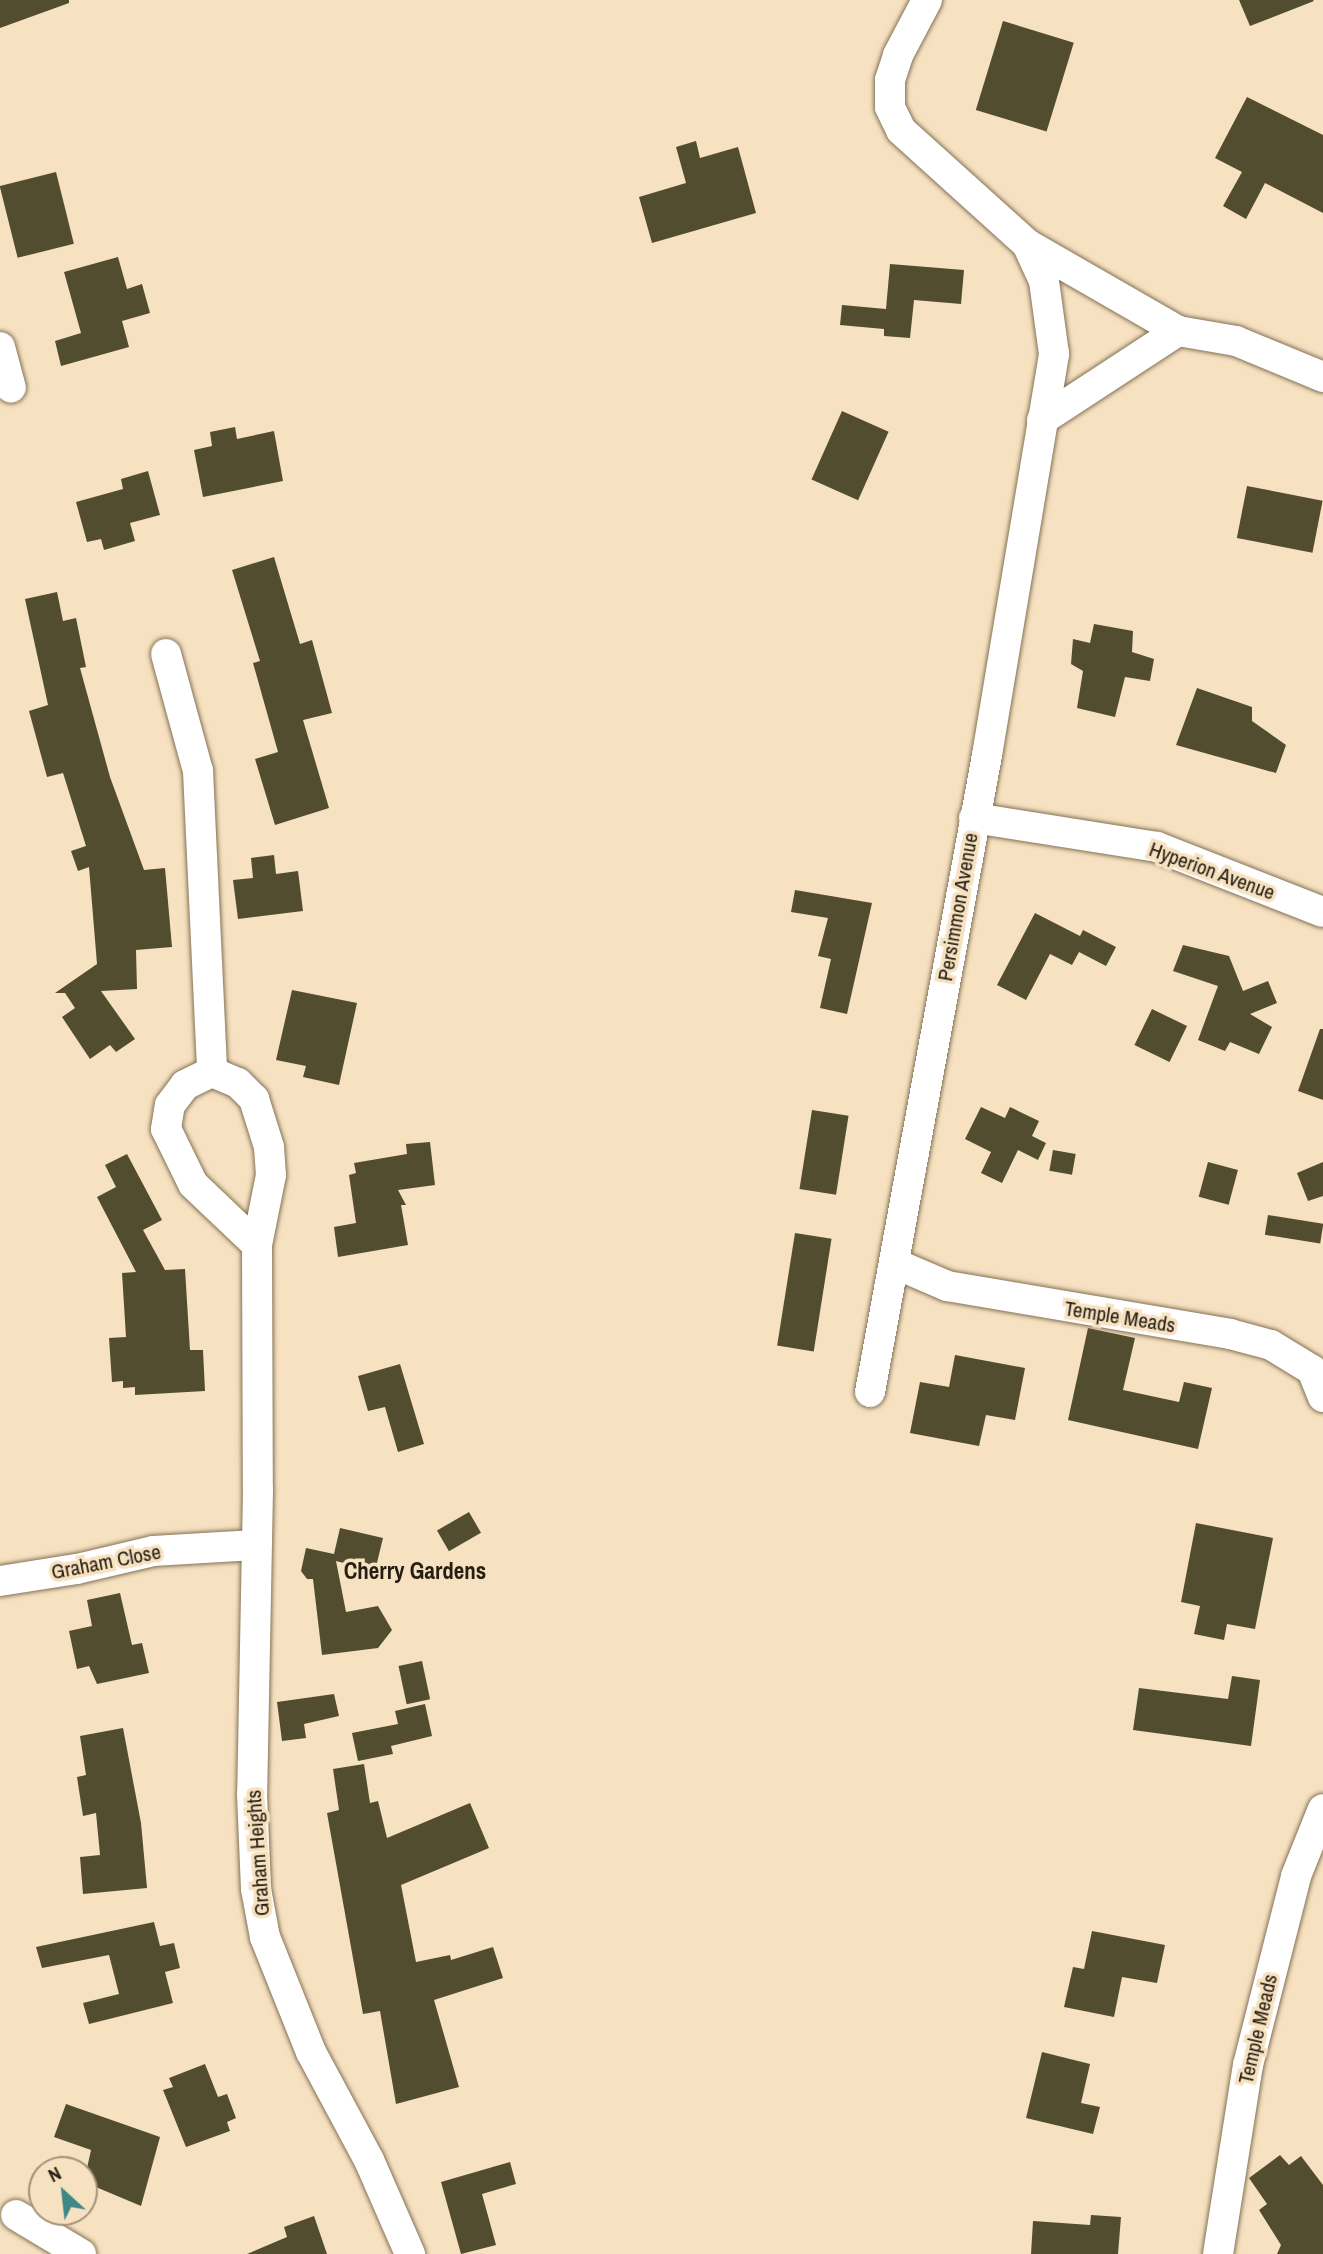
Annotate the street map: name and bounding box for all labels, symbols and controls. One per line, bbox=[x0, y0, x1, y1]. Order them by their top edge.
street label: Persimmon Avenue bbox=[932, 830, 984, 984]
street label: Hyperion Avenue bbox=[1145, 836, 1279, 906]
street label: Temple Meads bbox=[1063, 1296, 1177, 1338]
street label: Graham Close bbox=[49, 1539, 163, 1585]
district label: Cherry Gardens bbox=[344, 1557, 486, 1585]
street label: Graham Heights bbox=[241, 1789, 275, 1917]
street label: Temple Meads bbox=[1233, 1972, 1283, 2086]
north arrow bbox=[28, 2156, 98, 2226]
text: N bbox=[43, 2160, 65, 2188]

